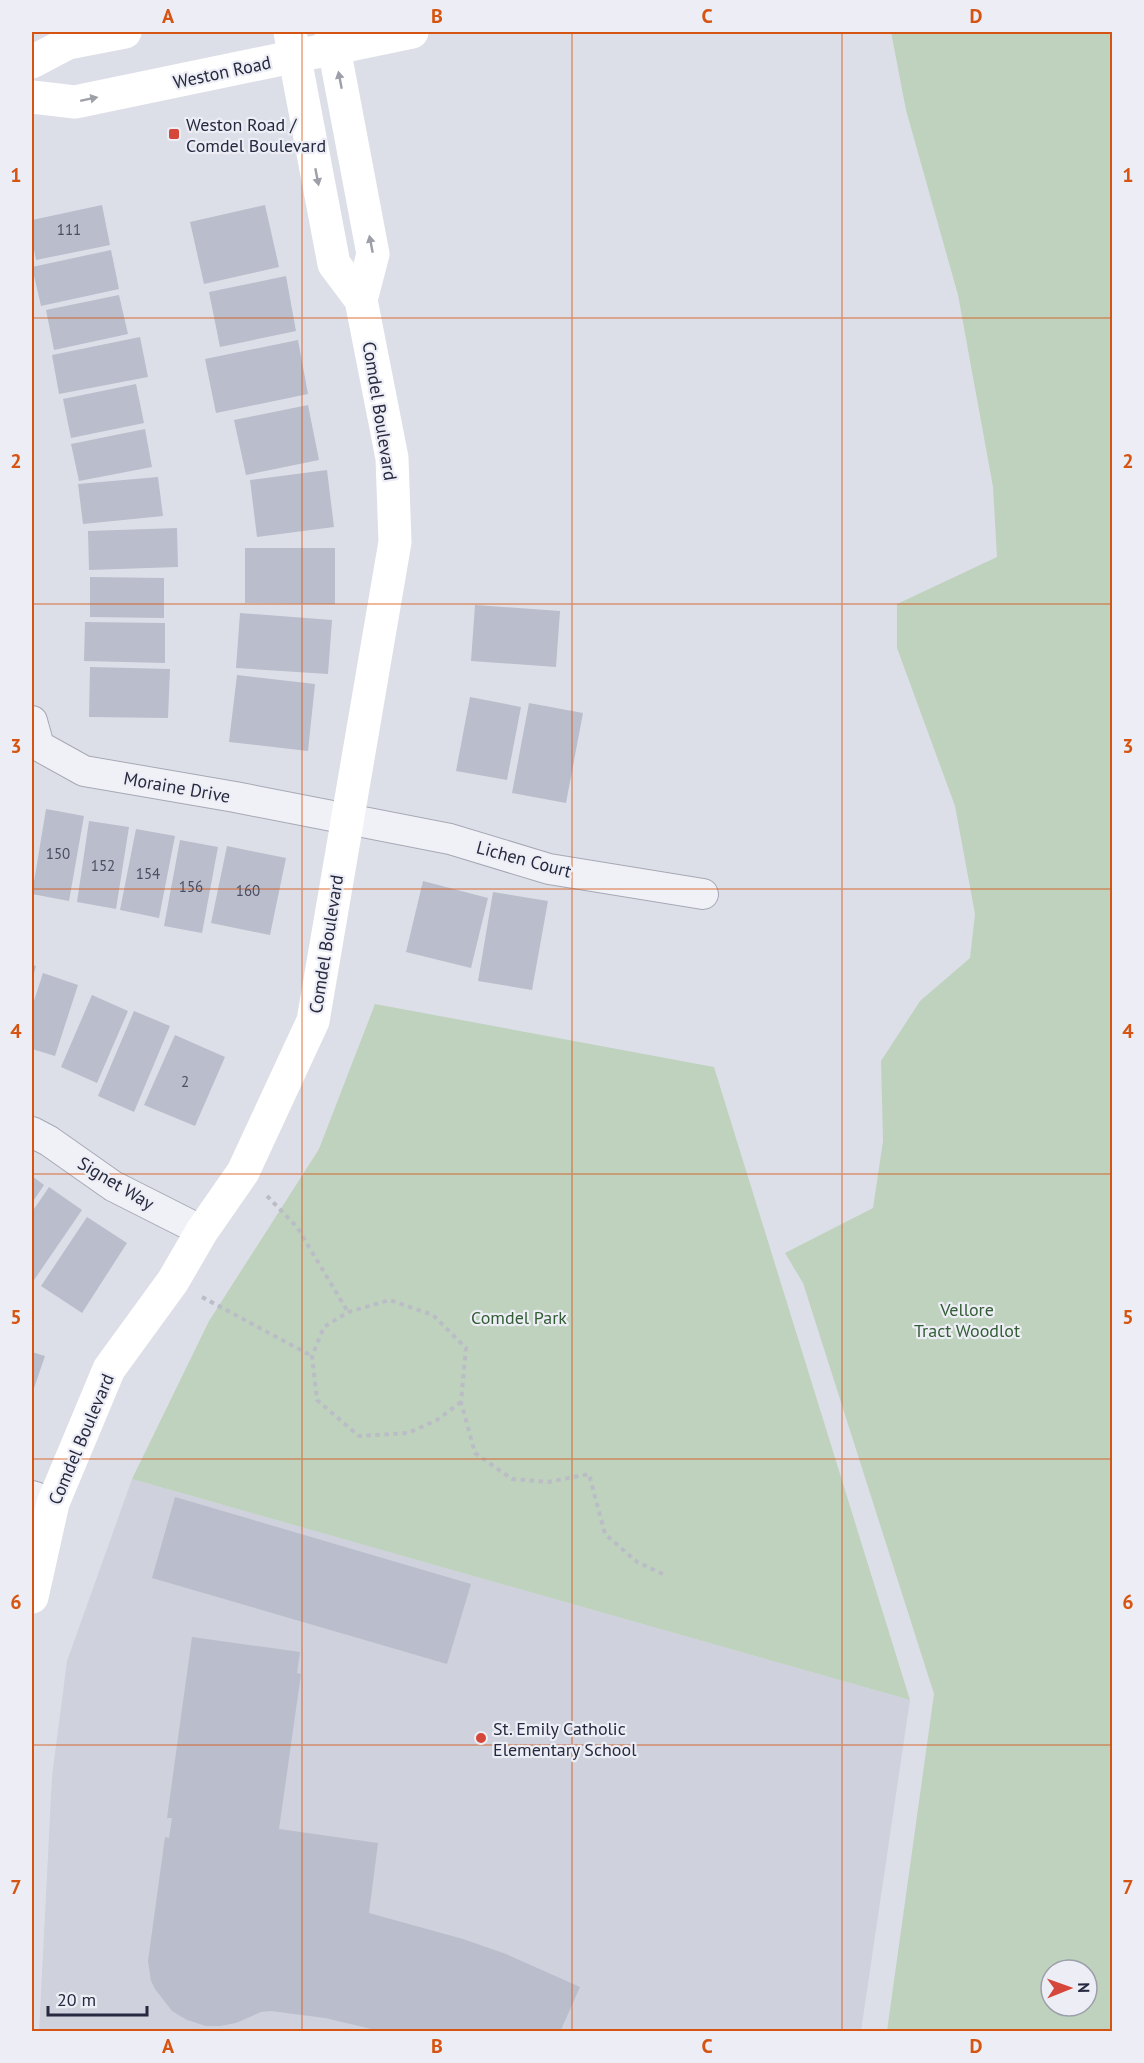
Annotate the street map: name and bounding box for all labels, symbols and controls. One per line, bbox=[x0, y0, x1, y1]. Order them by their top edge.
text: A bbox=[162, 3, 175, 29]
text: B bbox=[431, 3, 443, 29]
text: C bbox=[701, 3, 713, 29]
text: D bbox=[970, 3, 983, 29]
street label: Weston Road bbox=[171, 50, 273, 94]
one-way arrow bbox=[335, 70, 344, 89]
one-way arrow bbox=[80, 94, 99, 103]
place label: Weston Road / Comdel Boulevard bbox=[186, 113, 326, 157]
marker: Weston Road / Comdel Boulevard bbox=[167, 127, 181, 141]
text: 1 bbox=[10, 162, 22, 188]
text: 1 bbox=[1122, 162, 1134, 188]
one-way arrow bbox=[313, 168, 322, 187]
house number: 111 bbox=[57, 220, 81, 239]
one-way arrow bbox=[366, 234, 375, 253]
street label: Comdel Boulevard bbox=[358, 340, 402, 482]
text: 2 bbox=[10, 448, 22, 474]
text: 2 bbox=[1122, 448, 1134, 474]
text: 3 bbox=[10, 733, 22, 759]
text: 3 bbox=[1122, 733, 1134, 759]
street label: Moraine Drive bbox=[122, 766, 232, 808]
street label: Lichen Court bbox=[474, 835, 574, 883]
house number: 150 bbox=[46, 844, 70, 863]
house number: 152 bbox=[91, 856, 115, 875]
house number: 154 bbox=[136, 864, 160, 883]
street label: Comdel Boulevard bbox=[304, 873, 348, 1015]
house number: 156 bbox=[179, 877, 203, 896]
house number: 160 bbox=[236, 881, 260, 900]
text: 4 bbox=[10, 1018, 22, 1044]
text: 4 bbox=[1122, 1018, 1134, 1044]
house number: 2 bbox=[181, 1072, 189, 1091]
street label: Signet Way bbox=[74, 1151, 159, 1215]
park label: Vellore Tract Woodlot bbox=[914, 1298, 1020, 1342]
text: 5 bbox=[10, 1304, 22, 1330]
text: 5 bbox=[1122, 1304, 1134, 1330]
park label: Comdel Park bbox=[471, 1306, 567, 1329]
street label: Comdel Boulevard bbox=[43, 1370, 119, 1508]
text: 6 bbox=[10, 1589, 22, 1615]
text: 6 bbox=[1122, 1589, 1134, 1615]
place label: St. Emily Catholic Elementary School bbox=[493, 1717, 637, 1761]
marker: St. Emily Catholic Elementary School bbox=[474, 1731, 488, 1745]
text: 7 bbox=[10, 1874, 22, 1900]
text: 7 bbox=[1122, 1874, 1134, 1900]
north arrow bbox=[1039, 1958, 1099, 2018]
scale bar bbox=[48, 1979, 147, 2017]
text: N bbox=[1074, 1982, 1094, 1993]
text: 20 m bbox=[57, 1988, 96, 2011]
text: A bbox=[162, 2033, 175, 2059]
text: B bbox=[431, 2033, 443, 2059]
text: C bbox=[701, 2033, 713, 2059]
text: D bbox=[970, 2033, 983, 2059]

